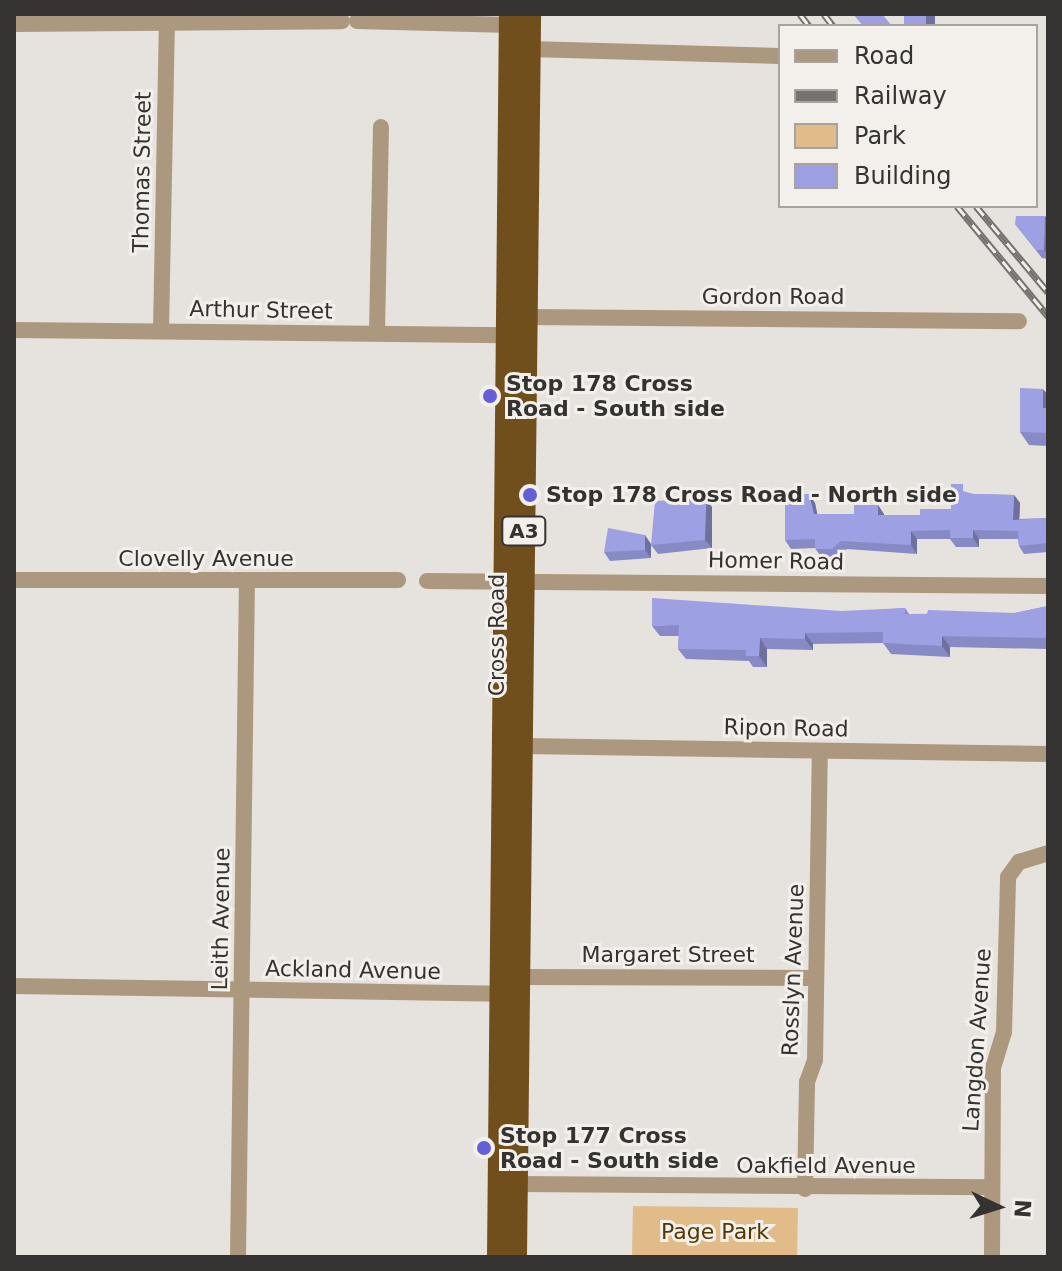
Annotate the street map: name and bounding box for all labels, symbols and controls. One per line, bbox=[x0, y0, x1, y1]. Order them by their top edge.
legend bbox=[778, 24, 1038, 208]
text: Road bbox=[854, 42, 914, 70]
text: Railway bbox=[854, 82, 947, 110]
street label: Thomas Street bbox=[127, 91, 157, 253]
text: Park bbox=[854, 122, 906, 150]
text: Building bbox=[854, 162, 951, 190]
street label: Gordon Road bbox=[702, 284, 844, 310]
street label: Arthur Street bbox=[189, 296, 333, 324]
place label: Stop 178 Cross Road - South side bbox=[506, 370, 725, 422]
marker: Stop 178 Cross Road - South side bbox=[481, 387, 499, 405]
place label: Stop 178 Cross Road - North side bbox=[546, 482, 957, 508]
marker: Stop 178 Cross Road - North side bbox=[521, 486, 539, 504]
road number: A3 bbox=[500, 515, 548, 547]
street label: Clovelly Avenue bbox=[118, 546, 294, 572]
street label: Homer Road bbox=[708, 547, 844, 575]
street label: Cross Road bbox=[484, 574, 510, 696]
street label: Ripon Road bbox=[723, 714, 849, 742]
street label: Leith Avenue bbox=[207, 847, 235, 991]
street label: Rosslyn Avenue bbox=[777, 883, 809, 1057]
street label: Margaret Street bbox=[581, 942, 755, 968]
street label: Langdon Avenue bbox=[957, 947, 997, 1133]
street label: Ackland Avenue bbox=[265, 955, 441, 985]
place label: Stop 177 Cross Road - South side bbox=[500, 1122, 719, 1174]
marker: Stop 177 Cross Road - South side bbox=[475, 1139, 493, 1157]
street label: Oakfield Avenue bbox=[736, 1153, 916, 1179]
north arrow bbox=[958, 1167, 1038, 1247]
text: N bbox=[1009, 1199, 1036, 1219]
park label: Page Park bbox=[661, 1219, 769, 1245]

